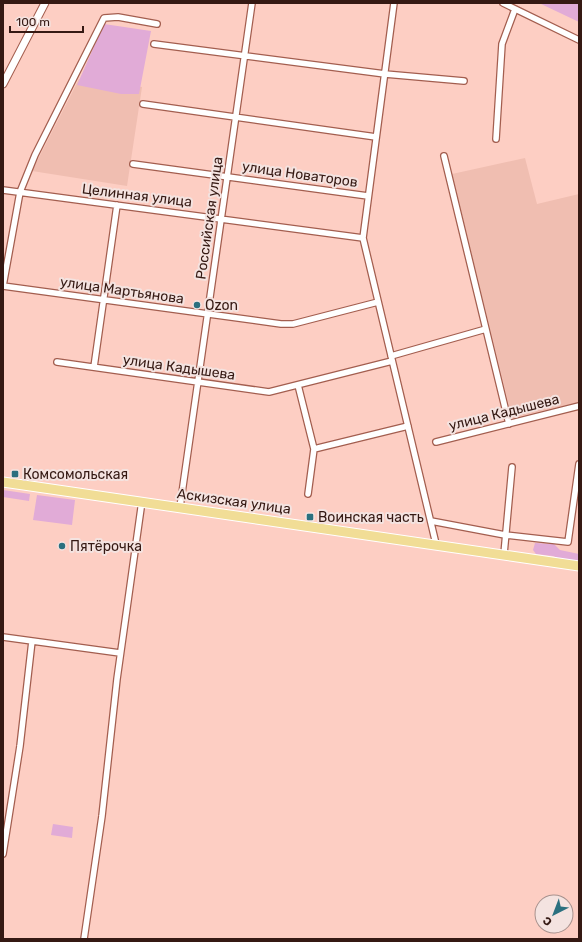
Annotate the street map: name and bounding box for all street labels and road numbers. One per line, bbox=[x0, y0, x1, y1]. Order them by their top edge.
street label: Российская улица bbox=[192, 156, 227, 281]
street label: улица Новаторов bbox=[241, 158, 359, 191]
street label: Целинная улица bbox=[81, 180, 193, 211]
street label: улица Мартьянова bbox=[59, 273, 185, 308]
street label: улица Кадышева bbox=[122, 351, 236, 384]
street label: улица Кадышева bbox=[447, 391, 561, 434]
street label: Аскизская улица bbox=[176, 485, 292, 518]

